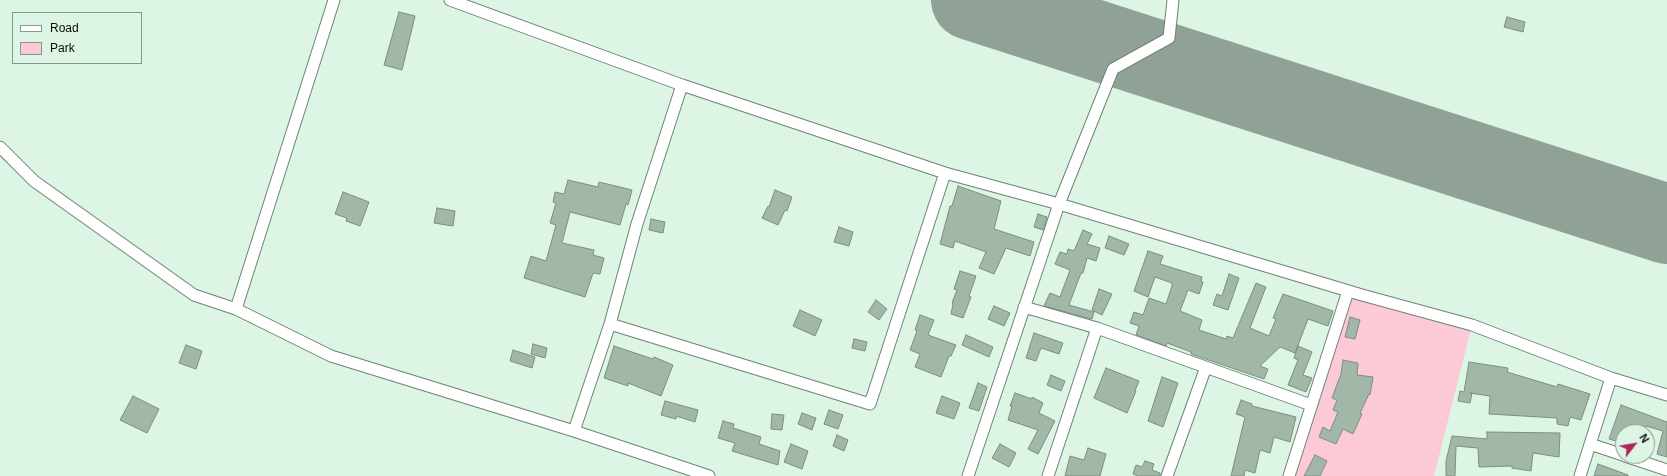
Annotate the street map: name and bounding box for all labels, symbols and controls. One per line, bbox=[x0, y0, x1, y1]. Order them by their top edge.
legend bbox=[12, 12, 142, 64]
text: Road bbox=[50, 21, 79, 35]
text: Park bbox=[50, 41, 75, 55]
north arrow bbox=[1615, 424, 1655, 464]
text: N bbox=[1637, 432, 1652, 445]

